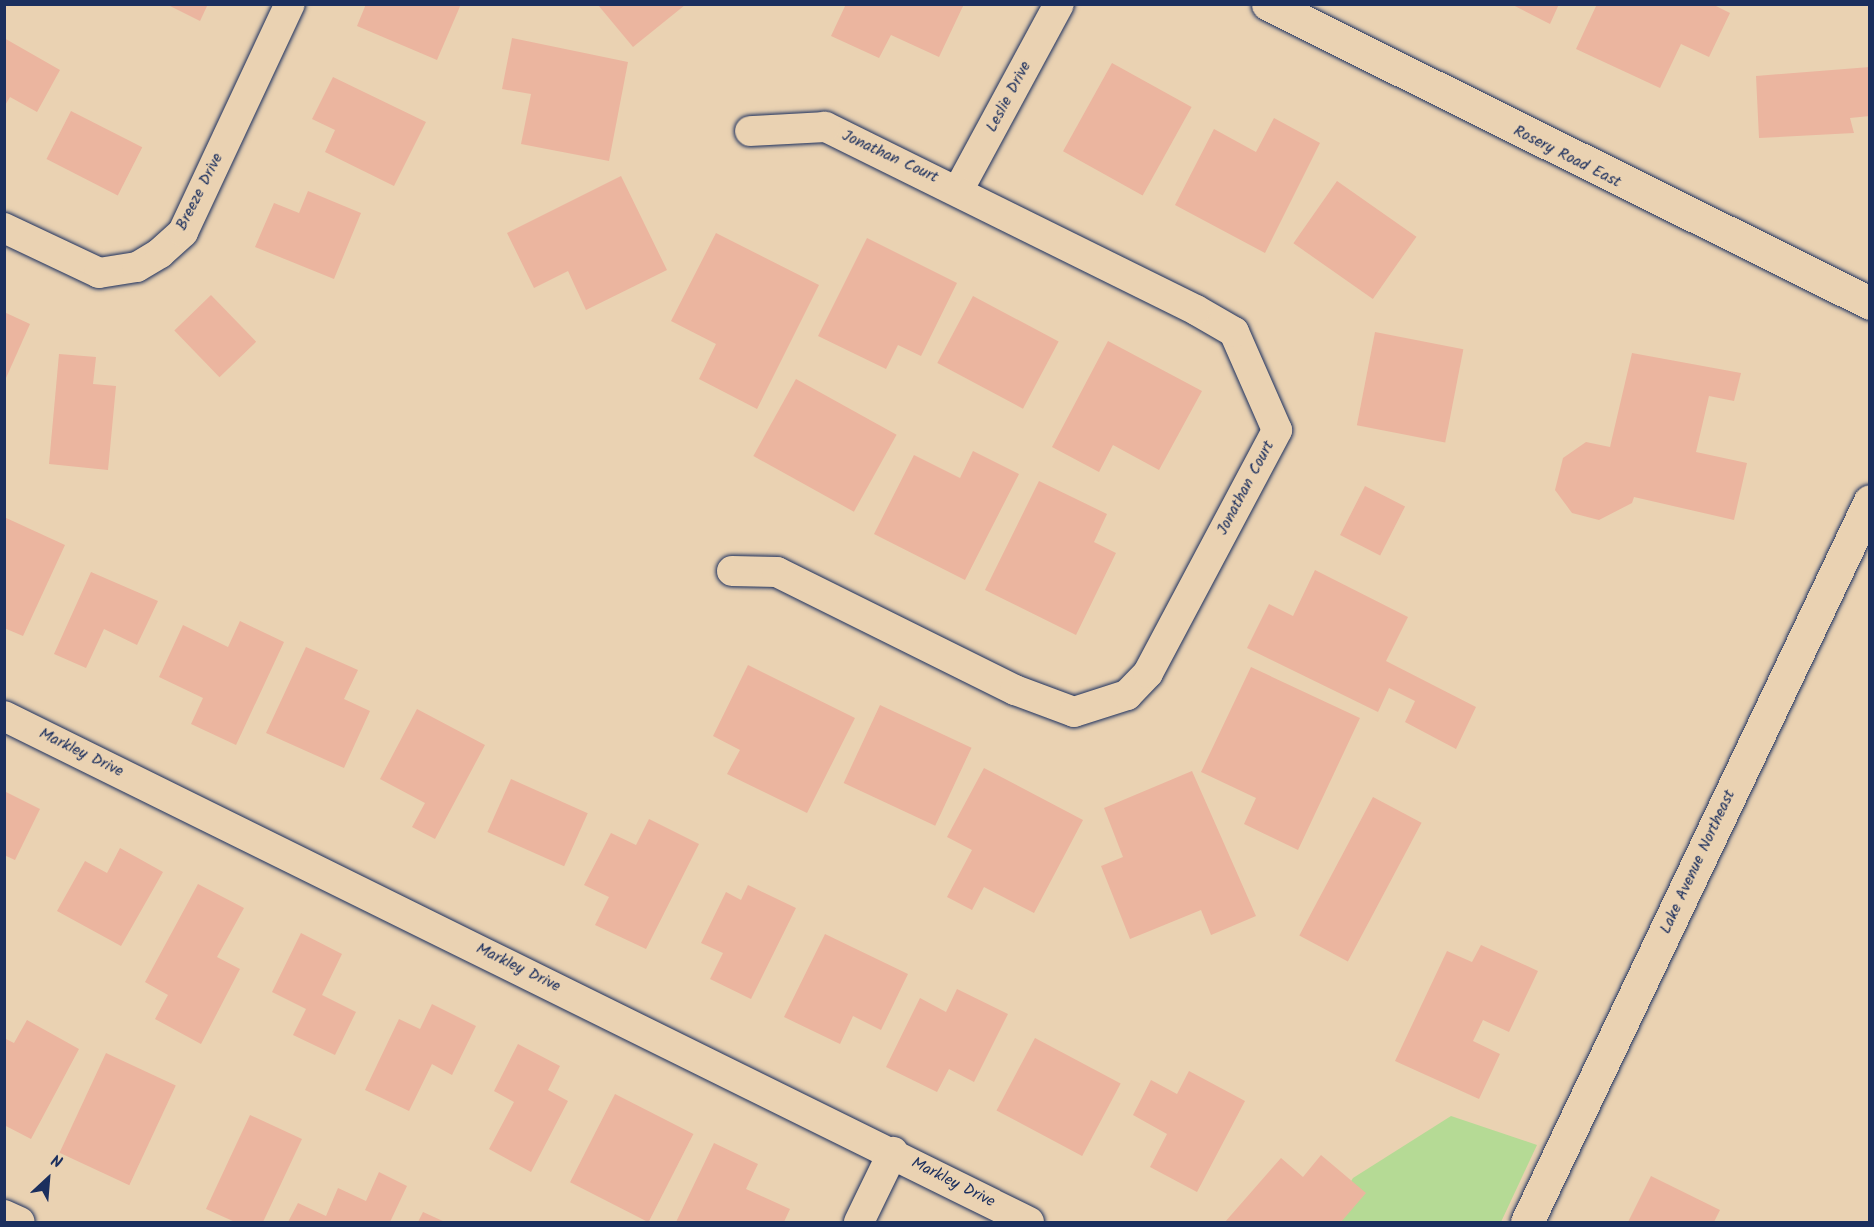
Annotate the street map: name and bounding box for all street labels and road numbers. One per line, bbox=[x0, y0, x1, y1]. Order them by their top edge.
street label: Leslie Drive bbox=[982, 58, 1036, 136]
street label: Rosery Road East bbox=[1510, 122, 1624, 192]
street label: Jonathan Court bbox=[839, 126, 941, 188]
street label: Breeze Drive bbox=[172, 150, 228, 234]
street label: Jonathan Court bbox=[1213, 438, 1279, 538]
street label: Markley Drive bbox=[36, 724, 126, 782]
street label: Lake Avenue Northeast bbox=[1656, 787, 1740, 937]
street label: Markley Drive bbox=[473, 939, 563, 997]
street label: Markley Drive bbox=[908, 1154, 998, 1212]

